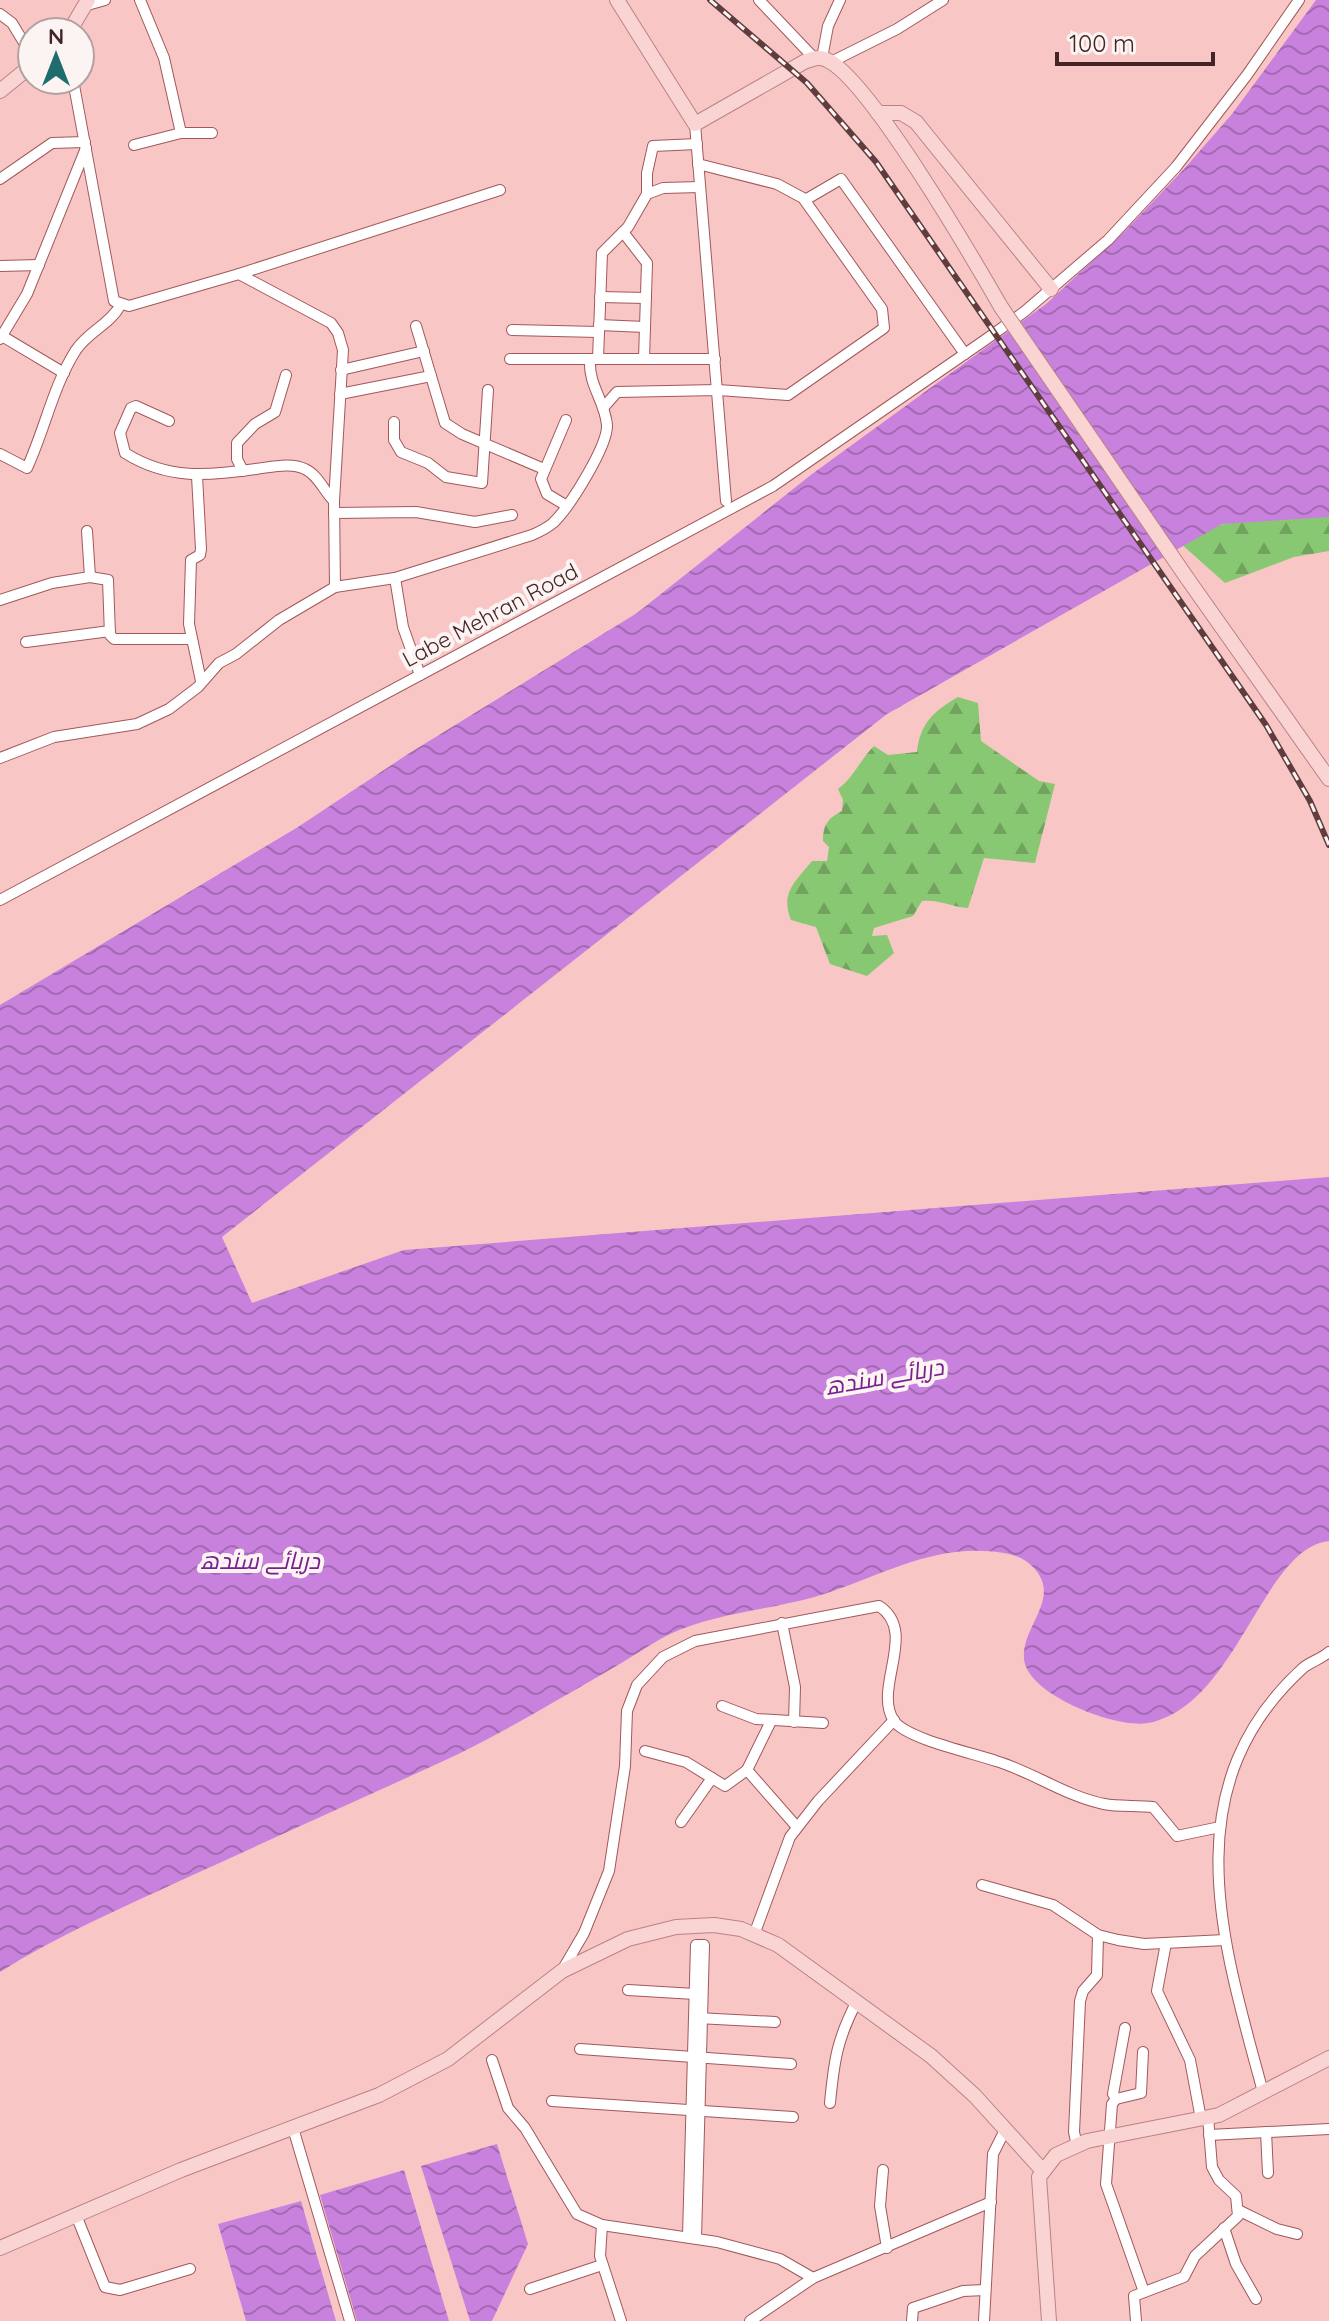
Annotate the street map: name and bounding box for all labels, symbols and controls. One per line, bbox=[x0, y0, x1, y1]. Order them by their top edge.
north arrow bbox=[16, 16, 96, 96]
scale bar bbox=[1057, 16, 1213, 66]
text: N bbox=[48, 22, 64, 50]
text: 100 m bbox=[1069, 28, 1135, 58]
street label: Labe Mehran Road bbox=[397, 557, 583, 673]
water label: دریائے سندھ bbox=[822, 1351, 947, 1401]
water label: دریائے سندھ bbox=[200, 1545, 321, 1575]

